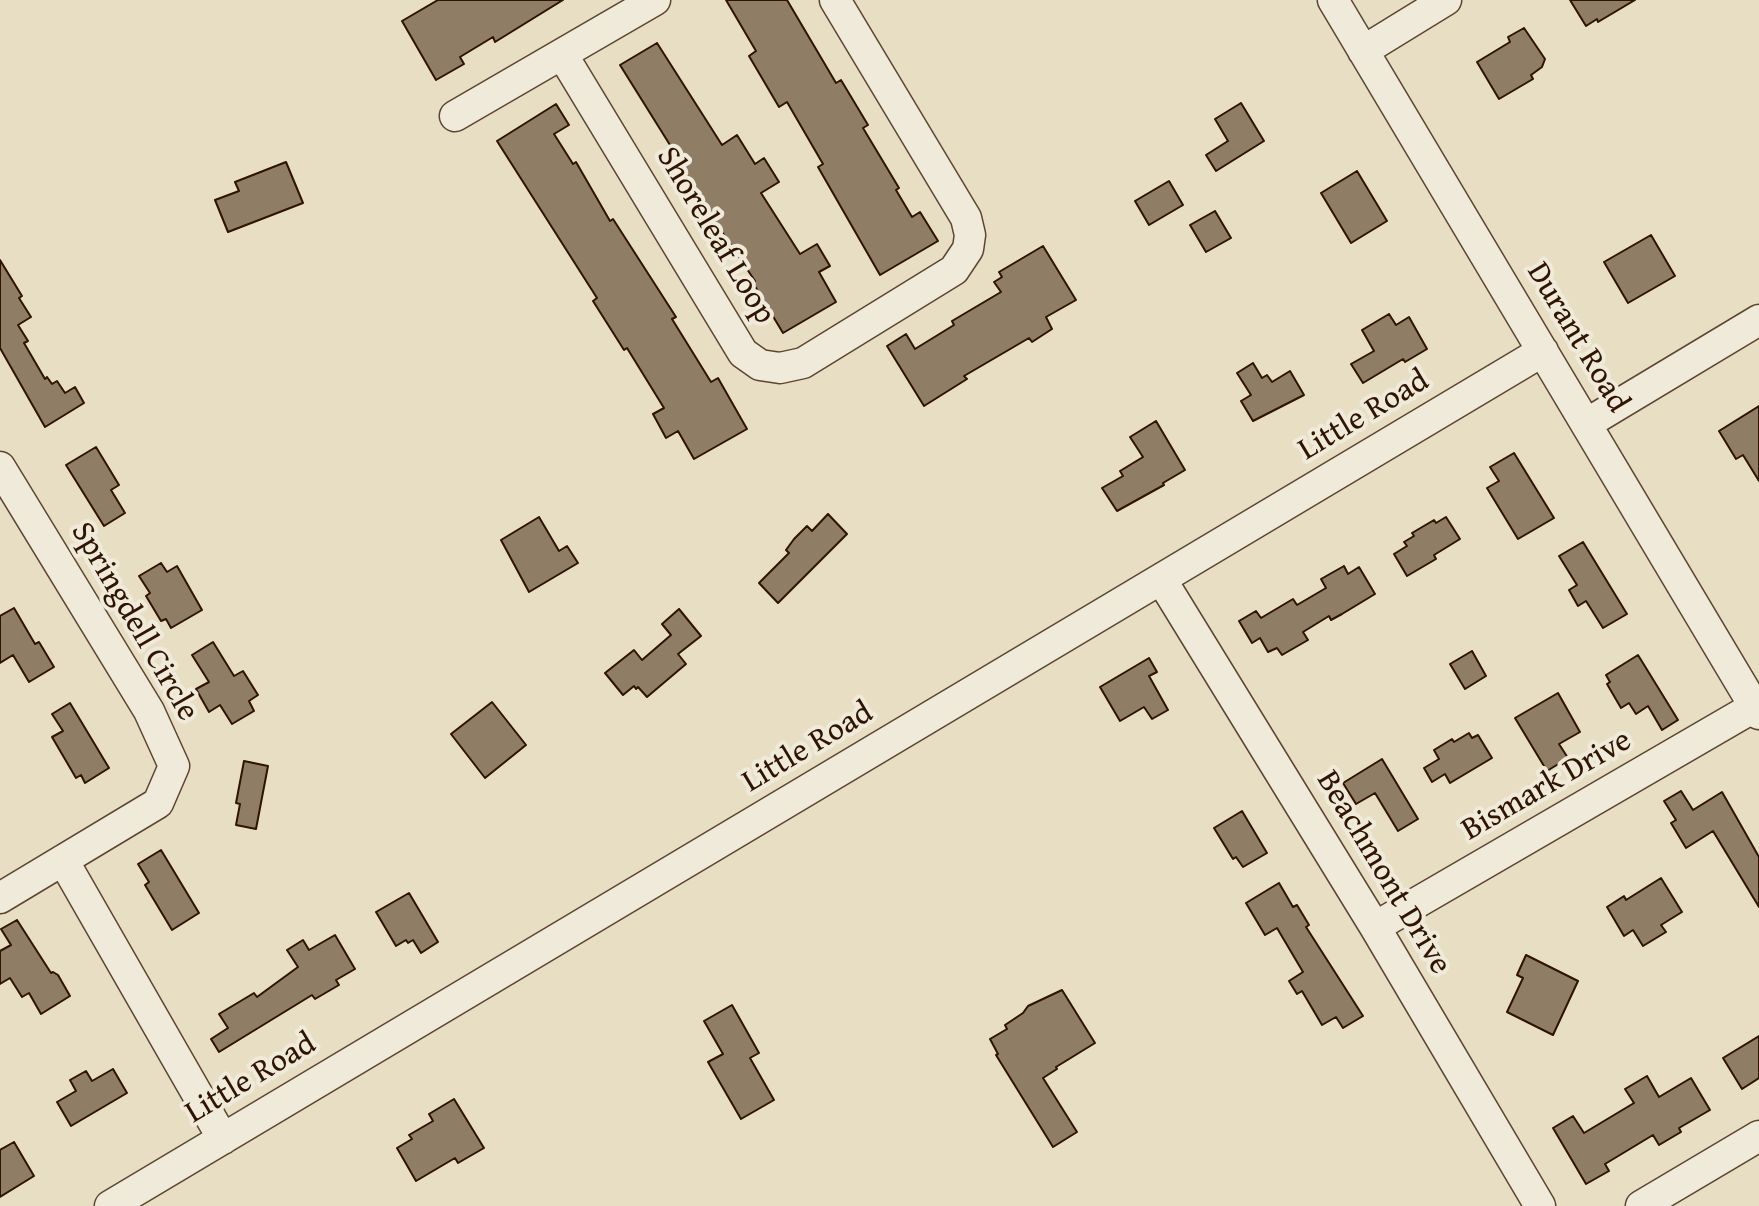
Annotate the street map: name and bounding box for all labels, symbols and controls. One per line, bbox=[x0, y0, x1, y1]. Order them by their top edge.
street label: Shoreleaf Loop bbox=[647, 141, 783, 331]
street label: Durant Road bbox=[1517, 256, 1637, 420]
street label: Little Road bbox=[1292, 362, 1436, 470]
street label: Springdell Circle bbox=[62, 516, 206, 728]
street label: Little Road bbox=[736, 694, 880, 802]
street label: Bismark Drive bbox=[1455, 722, 1639, 850]
street label: Beachmont Drive bbox=[1307, 764, 1459, 982]
street label: Little Road bbox=[179, 1025, 323, 1133]

